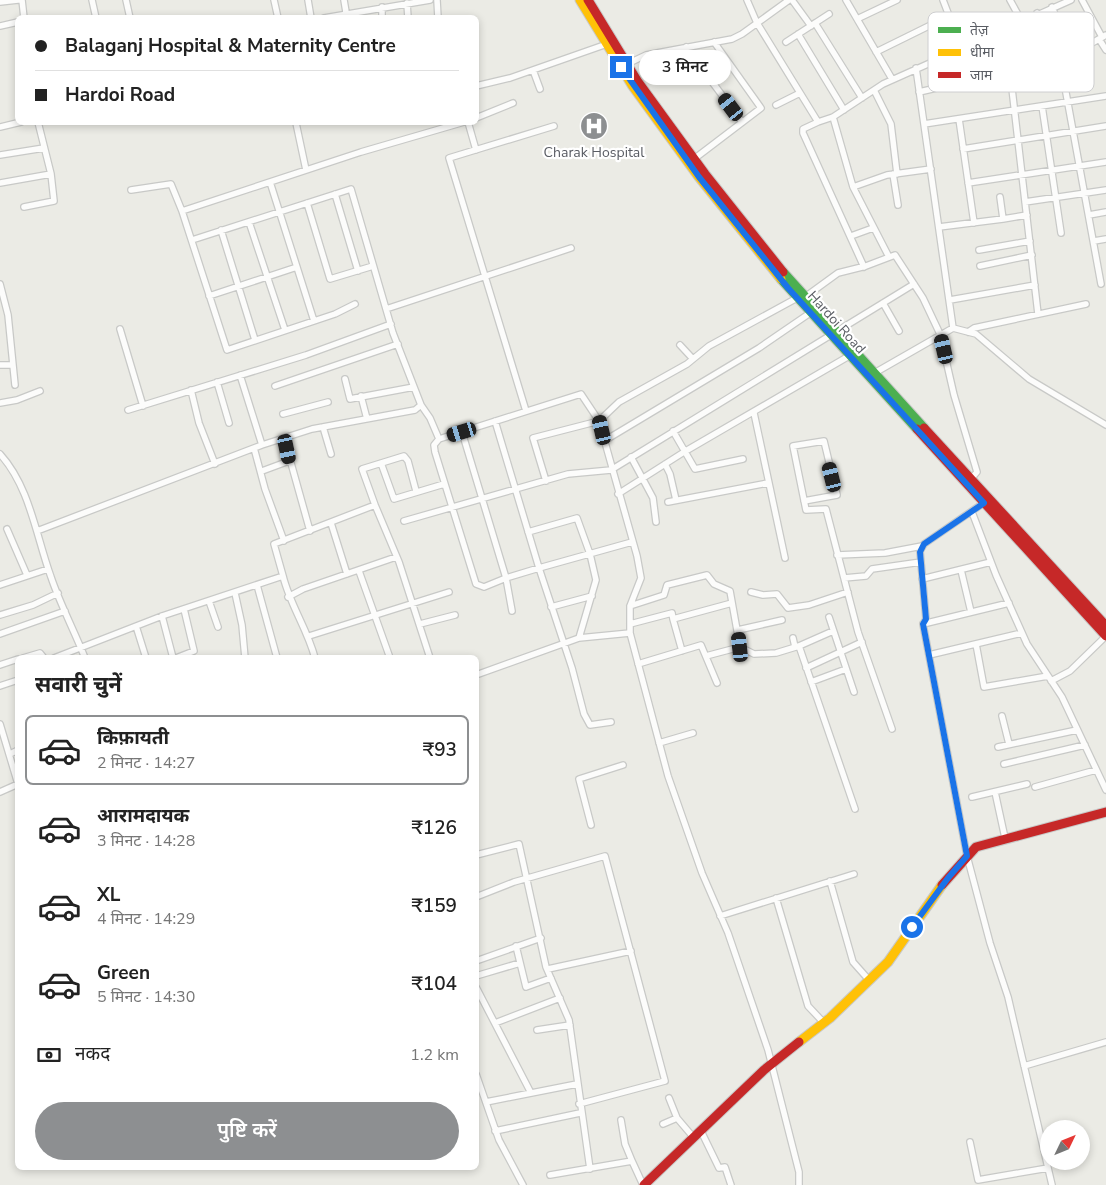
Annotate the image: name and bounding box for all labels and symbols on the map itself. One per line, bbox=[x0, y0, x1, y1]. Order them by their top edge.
legend bbox=[928, 12, 1094, 92]
text: तेज़ bbox=[970, 21, 989, 40]
text: धीमा bbox=[970, 43, 995, 62]
callout: 3 मिनट bbox=[638, 50, 731, 84]
route end bbox=[610, 56, 632, 78]
text: जाम bbox=[970, 66, 993, 85]
car bbox=[715, 91, 746, 123]
hospital icon: Charak Hospital bbox=[579, 111, 609, 141]
place label: Charak Hospital bbox=[544, 143, 645, 162]
street label: Hardoi Road bbox=[803, 287, 870, 358]
car bbox=[933, 333, 954, 365]
car bbox=[591, 414, 612, 446]
car bbox=[445, 420, 478, 444]
car bbox=[276, 433, 297, 465]
car bbox=[821, 461, 842, 493]
car bbox=[730, 631, 749, 663]
route start bbox=[901, 916, 923, 938]
north arrow bbox=[1040, 1120, 1090, 1170]

